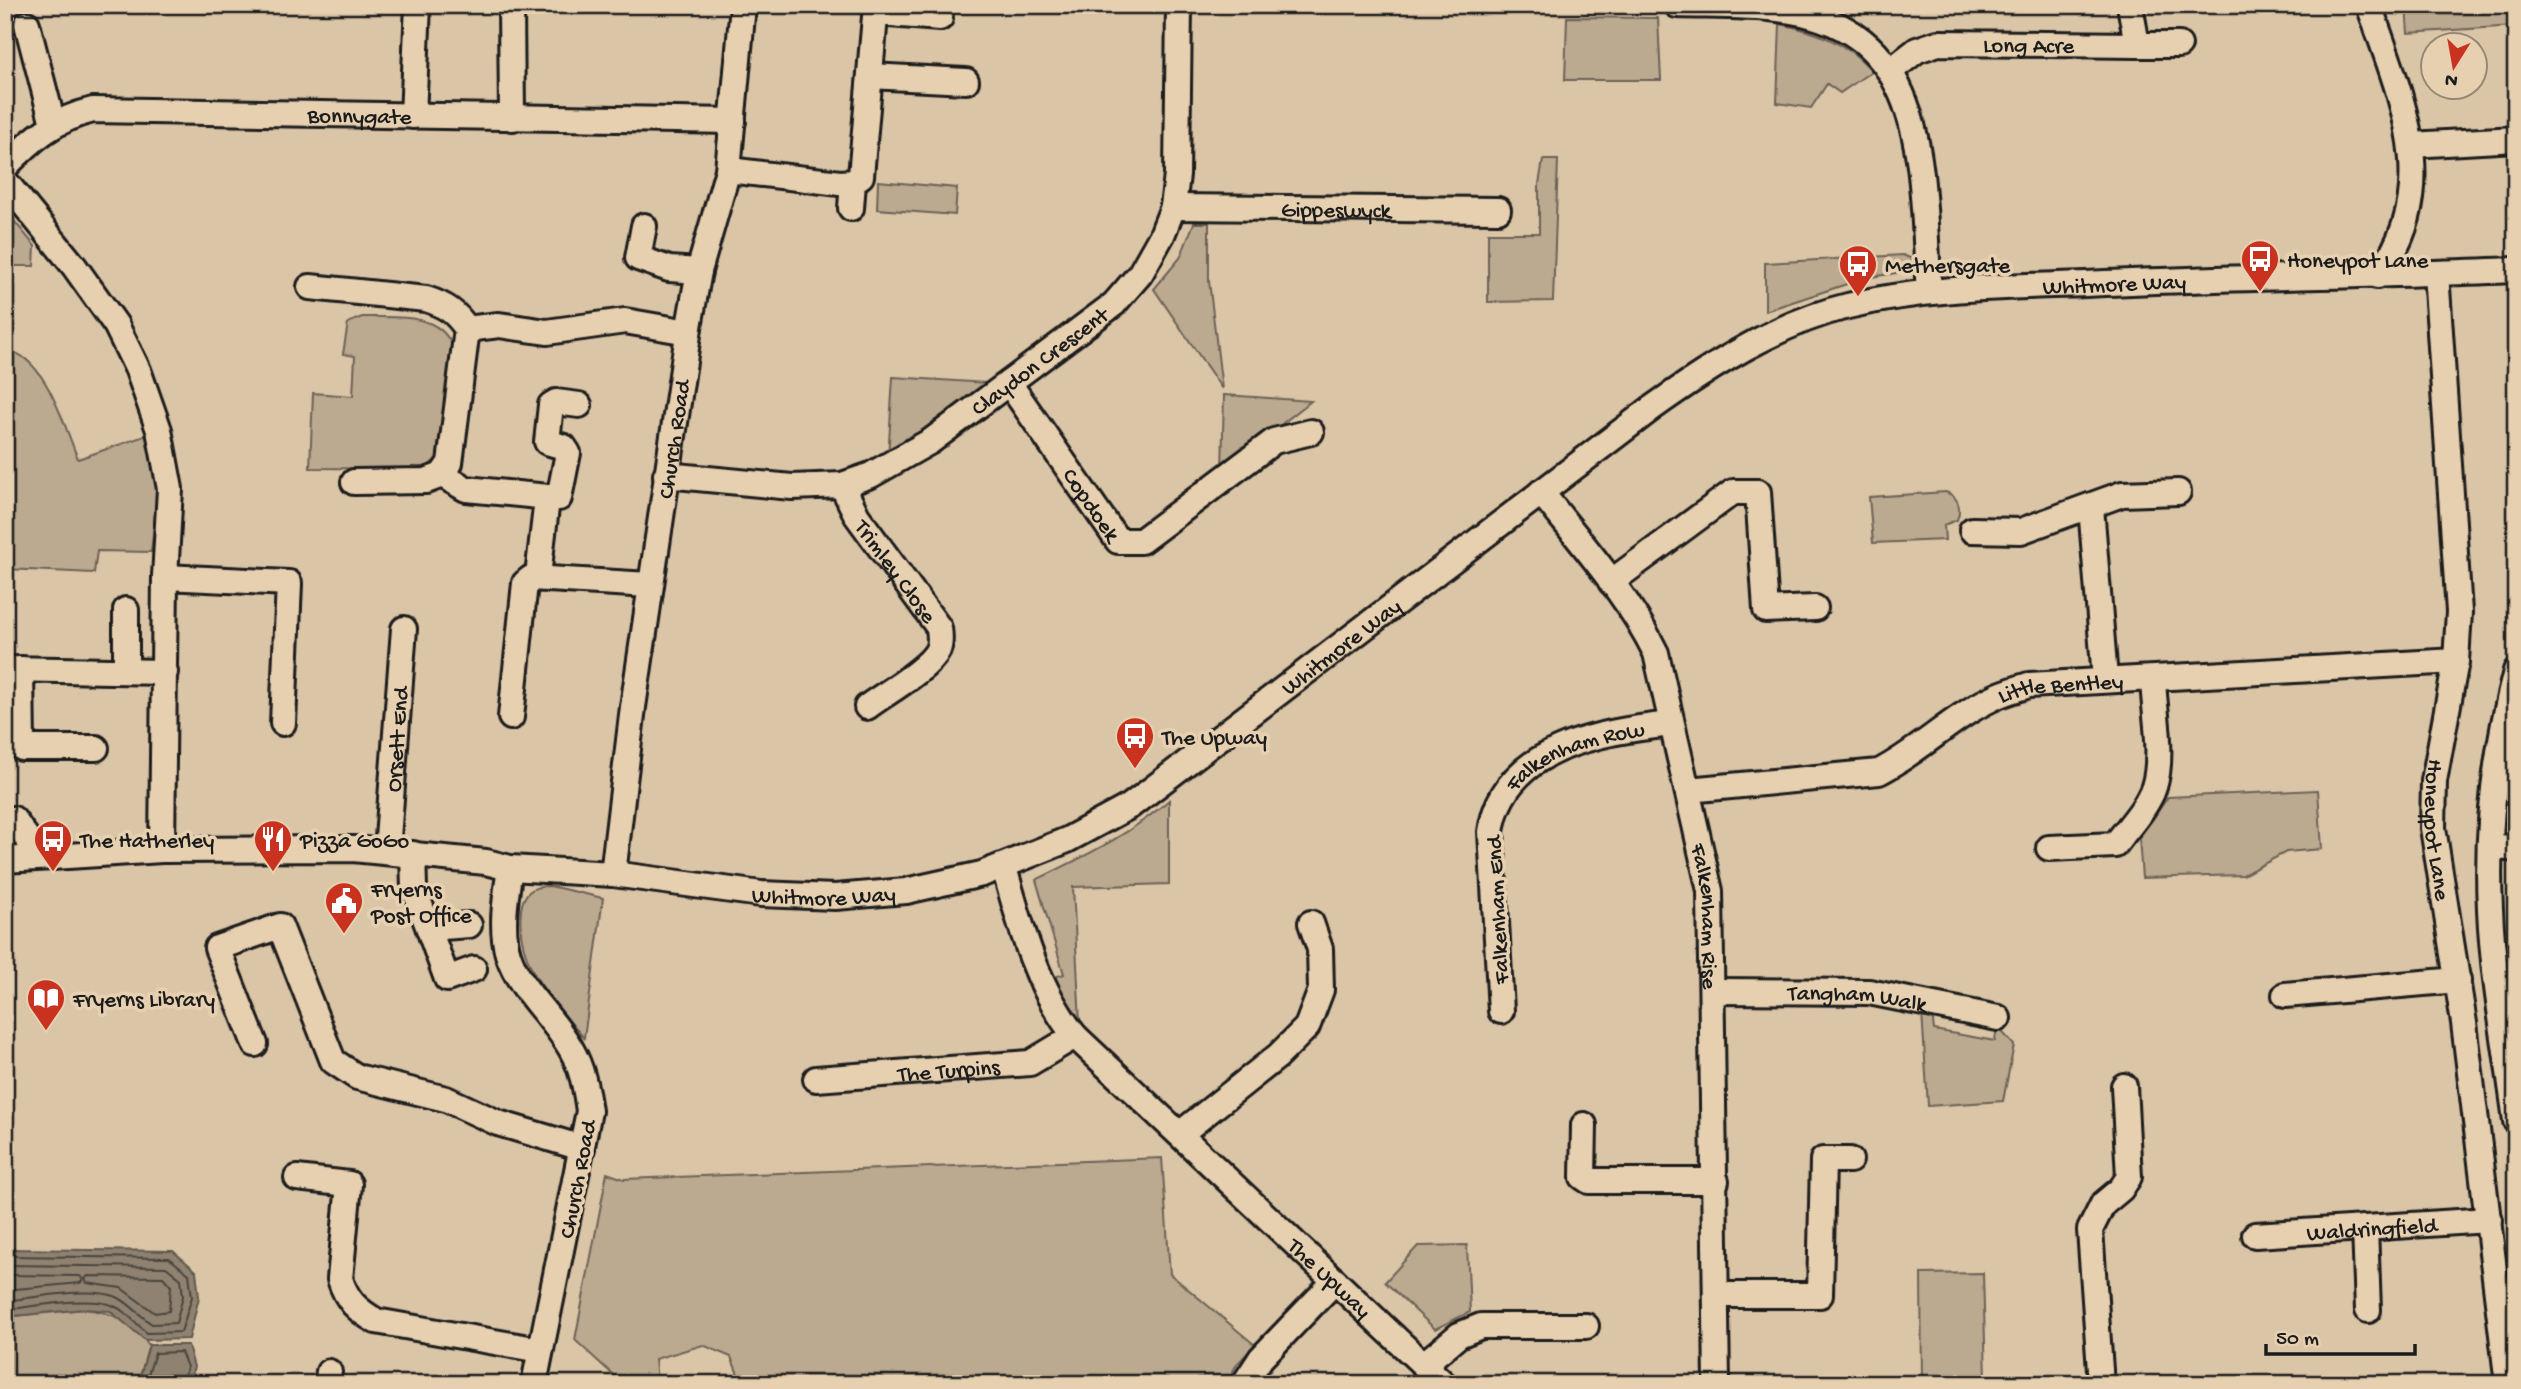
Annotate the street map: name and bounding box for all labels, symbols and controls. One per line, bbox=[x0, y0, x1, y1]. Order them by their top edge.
north arrow bbox=[2420, 32, 2490, 102]
street label: Long Acre bbox=[1983, 33, 2076, 61]
text: N bbox=[2443, 67, 2460, 92]
street label: Bonnygate bbox=[306, 104, 413, 132]
street label: Gippeswyck bbox=[1281, 198, 1394, 226]
bus stop icon: Honeypot Lane bbox=[2239, 238, 2281, 293]
bus stop icon: Methersgate bbox=[1837, 243, 1879, 298]
place label: Honeypot Lane bbox=[2287, 249, 2429, 276]
place label: Methersgate bbox=[1885, 254, 2011, 281]
street label: Whitmore Way bbox=[2042, 270, 2187, 302]
street label: Claydon Crescent bbox=[967, 302, 1116, 423]
street label: Church Road bbox=[654, 377, 698, 501]
street label: Copdoek bbox=[1055, 464, 1126, 550]
street label: Trimley Close bbox=[846, 514, 942, 631]
street label: Whitmore Way bbox=[1277, 594, 1408, 703]
street label: Little Bentley bbox=[1994, 670, 2124, 711]
street label: Orsett End bbox=[382, 685, 417, 793]
bus stop icon: The Upway bbox=[1114, 715, 1156, 770]
street label: Falkenham Row bbox=[1500, 717, 1647, 798]
place label: The Upway bbox=[1160, 726, 1267, 753]
street label: Honeypot Lane bbox=[2416, 757, 2454, 904]
bus stop icon: The Hatherley bbox=[32, 818, 74, 873]
restaurant icon: Pizza GoGo bbox=[252, 818, 294, 873]
place label: The Hatherley bbox=[78, 829, 214, 856]
place label: Pizza GoGo bbox=[299, 829, 409, 856]
street label: Falkenham End bbox=[1482, 834, 1517, 986]
street label: Falkenham Rise bbox=[1682, 840, 1721, 991]
place label: Fryerns Post Office bbox=[370, 878, 473, 931]
public building icon: Fryerns Post Office bbox=[323, 880, 365, 935]
street label: Whitmore Way bbox=[751, 882, 897, 914]
library icon: Fryerns Library bbox=[25, 977, 67, 1032]
street label: Tangham Walk bbox=[1786, 981, 1932, 1021]
place label: Fryerns Library bbox=[72, 988, 215, 1015]
street label: The Turpins bbox=[895, 1055, 1001, 1090]
street label: Church Road bbox=[555, 1117, 604, 1241]
street label: Waldringfield bbox=[2306, 1213, 2440, 1249]
street label: The Upway bbox=[1279, 1232, 1376, 1325]
scale bar bbox=[2266, 1312, 2414, 1356]
text: 50 m bbox=[2276, 1328, 2319, 1353]

